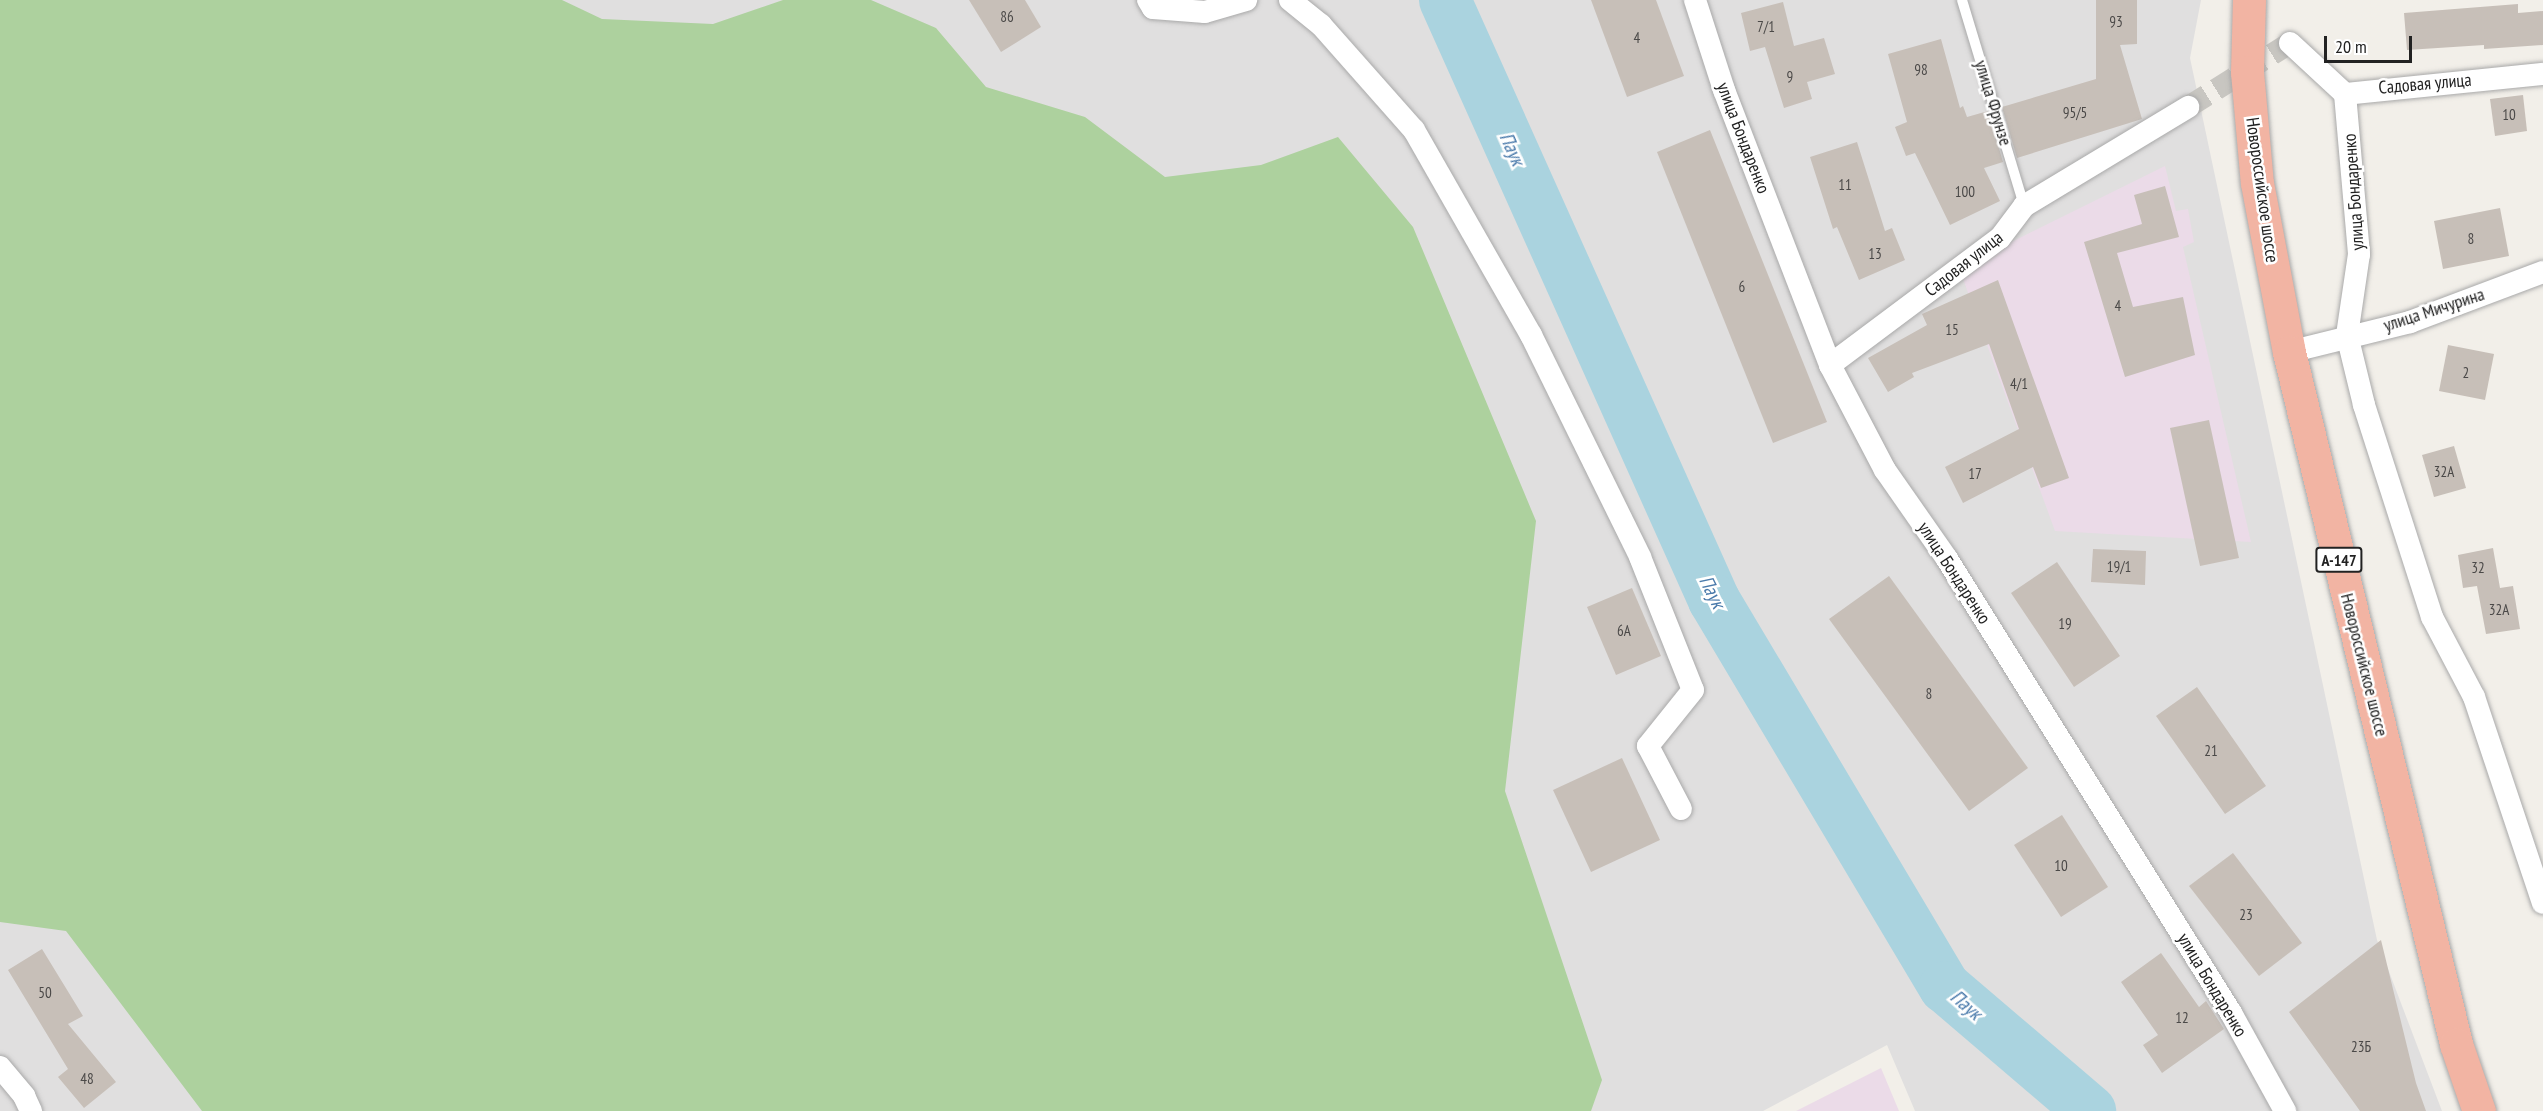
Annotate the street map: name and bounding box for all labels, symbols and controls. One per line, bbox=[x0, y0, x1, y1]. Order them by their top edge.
house number: 86 bbox=[1000, 8, 1014, 26]
house number: 93 bbox=[2109, 13, 2123, 31]
house number: 7/1 bbox=[1757, 18, 1775, 36]
scale bar bbox=[2327, 24, 2416, 62]
house number: 4 bbox=[1634, 29, 1640, 47]
text: 20 m bbox=[2335, 35, 2367, 58]
street label: улица Фрунзе bbox=[1970, 58, 2016, 148]
house number: 98 bbox=[1914, 61, 1928, 79]
house number: 9 bbox=[1787, 68, 1793, 86]
street label: Садовая улица bbox=[2378, 69, 2472, 99]
street label: улица Бондаренко bbox=[1712, 79, 1774, 197]
house number: 95/5 bbox=[2063, 104, 2087, 122]
house number: 10 bbox=[2502, 106, 2516, 124]
street label: Новороссийское шоссе bbox=[2241, 116, 2283, 264]
water label: Паук bbox=[1494, 129, 1530, 169]
street label: улица Бондаренко bbox=[2339, 133, 2369, 251]
house number: 11 bbox=[1838, 176, 1852, 194]
house number: 100 bbox=[1955, 183, 1975, 201]
street label: Садовая улица bbox=[1921, 227, 2007, 301]
house number: 8 bbox=[2468, 230, 2474, 248]
house number: 13 bbox=[1868, 245, 1882, 263]
house number: 6 bbox=[1739, 278, 1745, 296]
street label: улица Мичурина bbox=[2381, 284, 2487, 336]
house number: 4 bbox=[2115, 297, 2121, 315]
house number: 15 bbox=[1945, 321, 1959, 339]
house number: 2 bbox=[2463, 364, 2469, 382]
house number: 4/1 bbox=[2010, 375, 2028, 393]
house number: 32А bbox=[2434, 463, 2454, 481]
house number: 17 bbox=[1968, 465, 1982, 483]
street label: улица Бондаренко bbox=[1913, 518, 1995, 628]
road number: А-147 bbox=[2315, 547, 2363, 573]
house number: 19/1 bbox=[2107, 558, 2131, 576]
house number: 32 bbox=[2471, 559, 2485, 577]
water label: Паук bbox=[1694, 572, 1730, 612]
street label: Новороссийское шоссе bbox=[2336, 591, 2392, 739]
house number: 32А bbox=[2489, 601, 2509, 619]
house number: 19 bbox=[2058, 615, 2072, 633]
house number: 6А bbox=[1617, 622, 1631, 640]
house number: 8 bbox=[1926, 685, 1932, 703]
house number: 21 bbox=[2204, 742, 2218, 760]
house number: 10 bbox=[2054, 857, 2068, 875]
house number: 23 bbox=[2239, 906, 2253, 924]
street label: улица Бондаренко bbox=[2173, 929, 2251, 1041]
house number: 50 bbox=[38, 984, 52, 1002]
water label: Паук bbox=[1945, 985, 1987, 1025]
house number: 12 bbox=[2175, 1009, 2189, 1027]
house number: 23Б bbox=[2351, 1038, 2371, 1056]
house number: 48 bbox=[80, 1070, 94, 1088]

